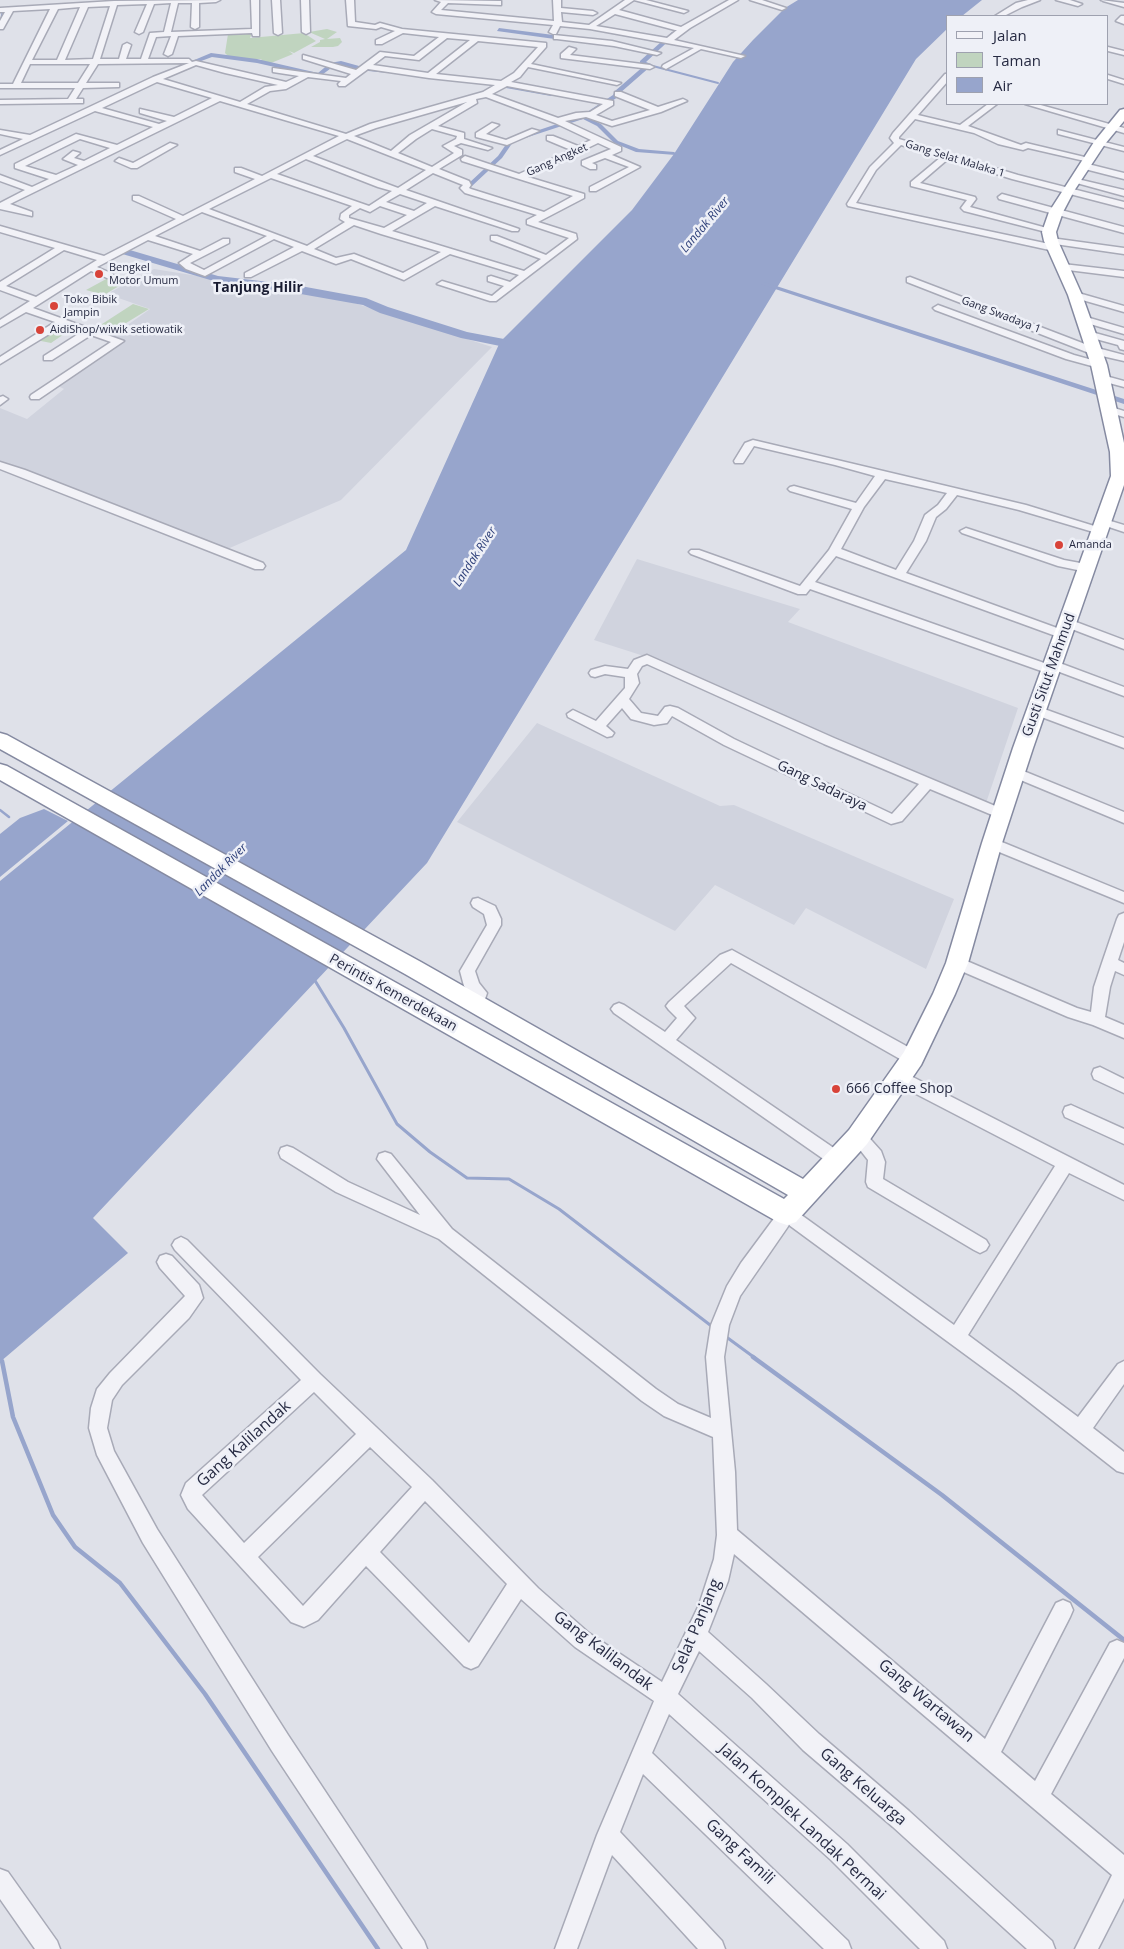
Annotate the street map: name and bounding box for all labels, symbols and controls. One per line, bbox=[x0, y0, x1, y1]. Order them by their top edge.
legend bbox=[946, 15, 1109, 105]
text: Jalan bbox=[993, 25, 1027, 45]
text: Taman bbox=[993, 50, 1041, 70]
text: Air bbox=[993, 75, 1012, 95]
street label: Gang Selat Malaka 1 bbox=[904, 138, 1006, 180]
street label: Gang Angket bbox=[525, 141, 589, 179]
water label: Landak River bbox=[678, 194, 732, 256]
place label: Bengkel Motor Umum bbox=[109, 261, 179, 287]
marker: Bengkel Motor Umum bbox=[93, 268, 105, 280]
district label: Tanjung Hilir bbox=[213, 280, 303, 296]
place label: Toko Bibik Jampin bbox=[64, 293, 117, 319]
street label: Gang Swadaya 1 bbox=[959, 294, 1043, 336]
marker: Toko Bibik Jampin bbox=[48, 300, 60, 312]
place label: AidiShop/wiwik setiowatik bbox=[50, 323, 182, 337]
marker: AidiShop/wiwik setiowatik bbox=[34, 324, 46, 336]
water label: Landak River bbox=[450, 524, 500, 590]
place label: Amanda bbox=[1069, 538, 1112, 552]
marker: Amanda bbox=[1053, 539, 1065, 551]
street label: Gusti Situt Mahmud bbox=[1019, 611, 1079, 739]
street label: Gang Sadaraya bbox=[774, 757, 870, 815]
water label: Landak River bbox=[192, 841, 250, 899]
street label: Perintis Kemerdekaan bbox=[326, 951, 460, 1035]
place label: 666 Coffee Shop bbox=[846, 1081, 953, 1097]
marker: 666 Coffee Shop bbox=[830, 1083, 842, 1095]
street label: Gang Kalilandak bbox=[193, 1397, 295, 1491]
street label: Selat Panjang bbox=[669, 1576, 725, 1676]
street label: Gang Kalilandak bbox=[549, 1607, 657, 1695]
street label: Gang Wartawan bbox=[874, 1655, 978, 1747]
street label: Jalan Komplek Landak Permai bbox=[715, 1740, 889, 1904]
street label: Gang Keluarga bbox=[816, 1744, 910, 1830]
street label: Gang Famili bbox=[702, 1815, 778, 1889]

